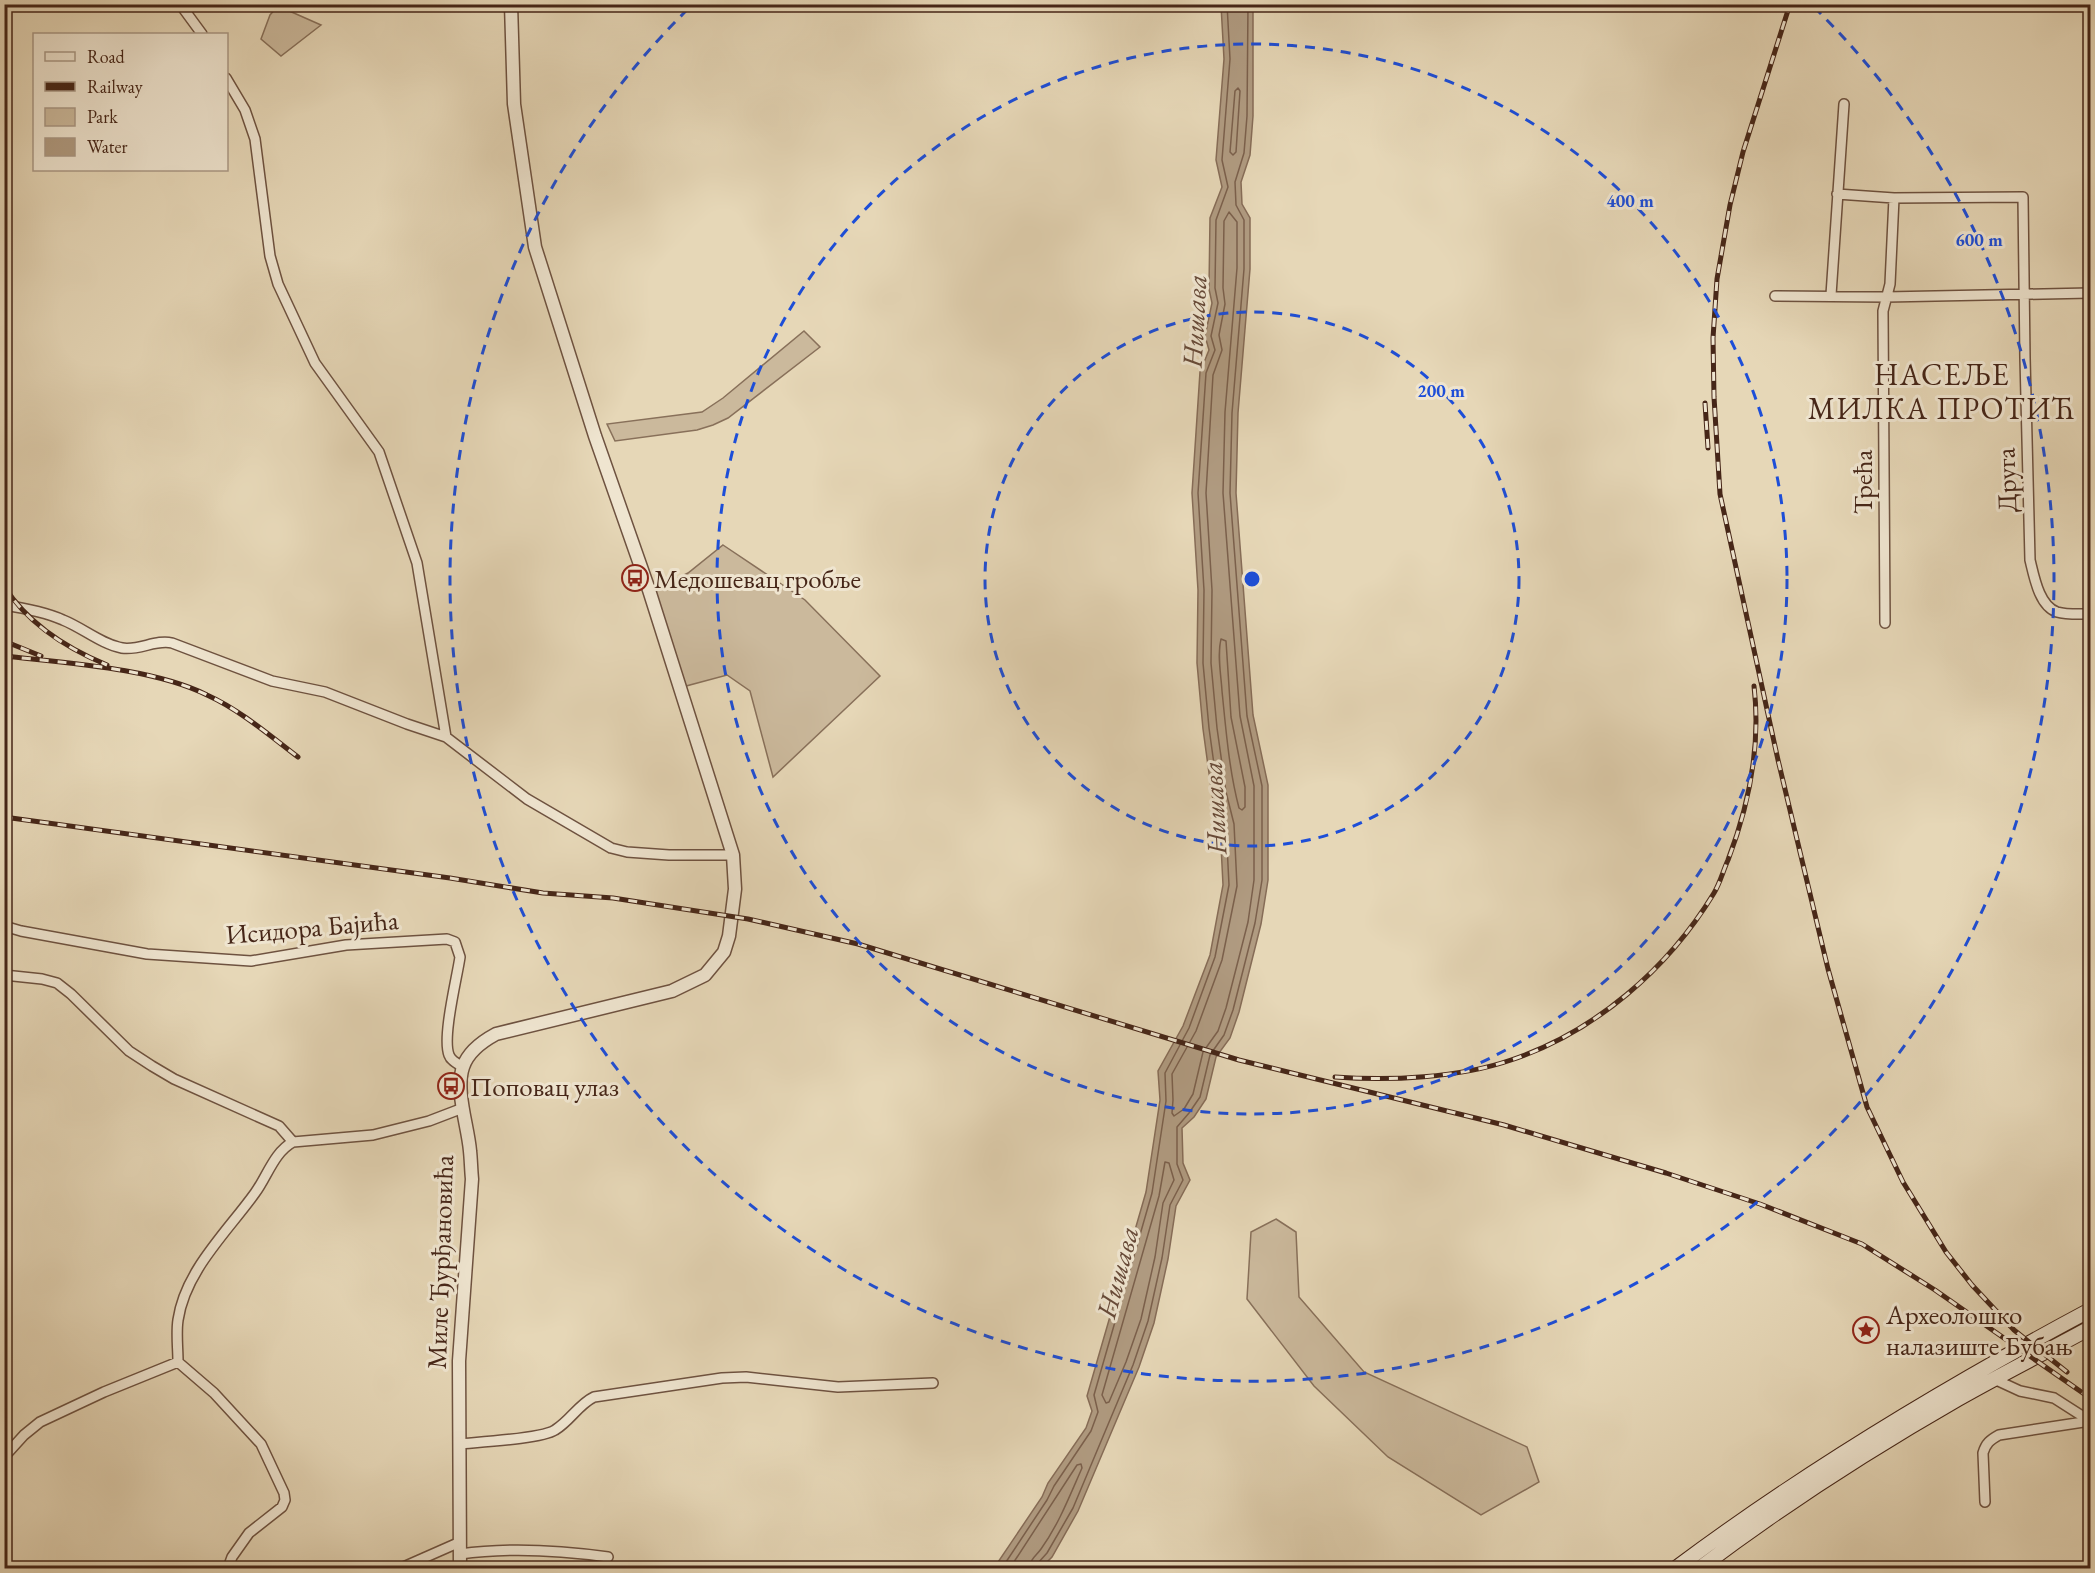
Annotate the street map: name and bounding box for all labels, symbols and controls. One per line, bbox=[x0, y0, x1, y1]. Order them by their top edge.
legend bbox=[33, 33, 228, 171]
text: Road bbox=[87, 45, 126, 68]
text: Railway bbox=[87, 75, 143, 98]
text: Park bbox=[87, 105, 118, 128]
text: Water bbox=[87, 135, 128, 158]
text: 400 m bbox=[1606, 189, 1654, 212]
text: 600 m bbox=[1955, 228, 2003, 251]
water label: Нишава bbox=[1174, 273, 1214, 370]
district label: НАСЕЉЕ МИЛКА ПРОТИЋ bbox=[1808, 355, 2076, 428]
text: 200 m bbox=[1417, 379, 1465, 402]
street label: Друга bbox=[1987, 447, 2025, 513]
street label: Трећа bbox=[1845, 449, 1880, 514]
place label: Медошевац гробље bbox=[654, 561, 861, 596]
bus stop icon: Медошевац гробље bbox=[620, 563, 650, 593]
centre of rings bbox=[1242, 569, 1262, 589]
water label: Нишава bbox=[1194, 760, 1234, 857]
street label: Исидора Бајића bbox=[224, 902, 400, 952]
place label: Поповац улаз bbox=[470, 1069, 619, 1104]
bus stop icon: Поповац улаз bbox=[436, 1071, 466, 1101]
street label: Миле Ђурђановића bbox=[419, 1154, 461, 1370]
water label: Нишава bbox=[1087, 1222, 1146, 1323]
place label: Археолошко налазиште Бубањ bbox=[1885, 1297, 2073, 1363]
place icon: Археолошко налазиште Бубањ bbox=[1851, 1315, 1881, 1345]

